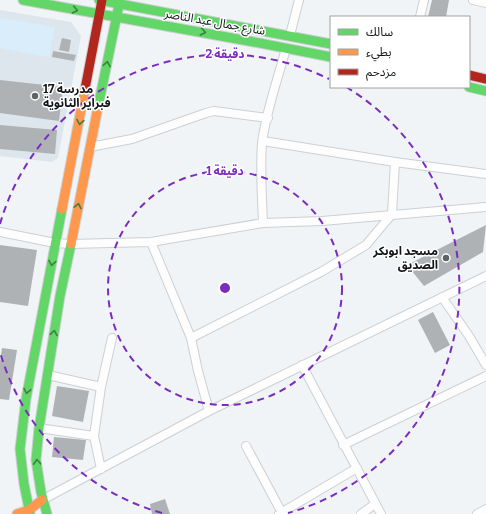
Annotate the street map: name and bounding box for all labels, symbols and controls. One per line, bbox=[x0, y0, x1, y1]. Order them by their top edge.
one-way arrow bbox=[72, 5, 78, 14]
street label: شارع جمال عبد الناصر bbox=[162, 6, 267, 40]
legend bbox=[330, 16, 470, 88]
text: سالك bbox=[366, 25, 393, 39]
one-way arrow bbox=[200, 27, 206, 35]
text: بطيء bbox=[366, 45, 392, 62]
text: 2 دقيقة bbox=[205, 47, 245, 61]
one-way arrow bbox=[102, 61, 111, 68]
text: مزدحم bbox=[366, 65, 396, 81]
place label: مدرسة 17 فبراير الثانوية bbox=[43, 82, 111, 110]
marker: مدرسة 17 فبراير الثانوية bbox=[30, 91, 40, 101]
one-way arrow bbox=[76, 119, 84, 125]
text: 1 دقيقة bbox=[206, 164, 244, 178]
one-way arrow bbox=[74, 202, 82, 209]
place label: مسجد ابوبكر الصديق bbox=[372, 244, 438, 272]
marker: مسجد ابوبكر الصديق bbox=[441, 253, 451, 263]
one-way arrow bbox=[48, 260, 56, 266]
centre of rings bbox=[218, 281, 232, 295]
one-way arrow bbox=[49, 330, 58, 336]
one-way arrow bbox=[24, 388, 32, 394]
one-way arrow bbox=[33, 459, 41, 465]

